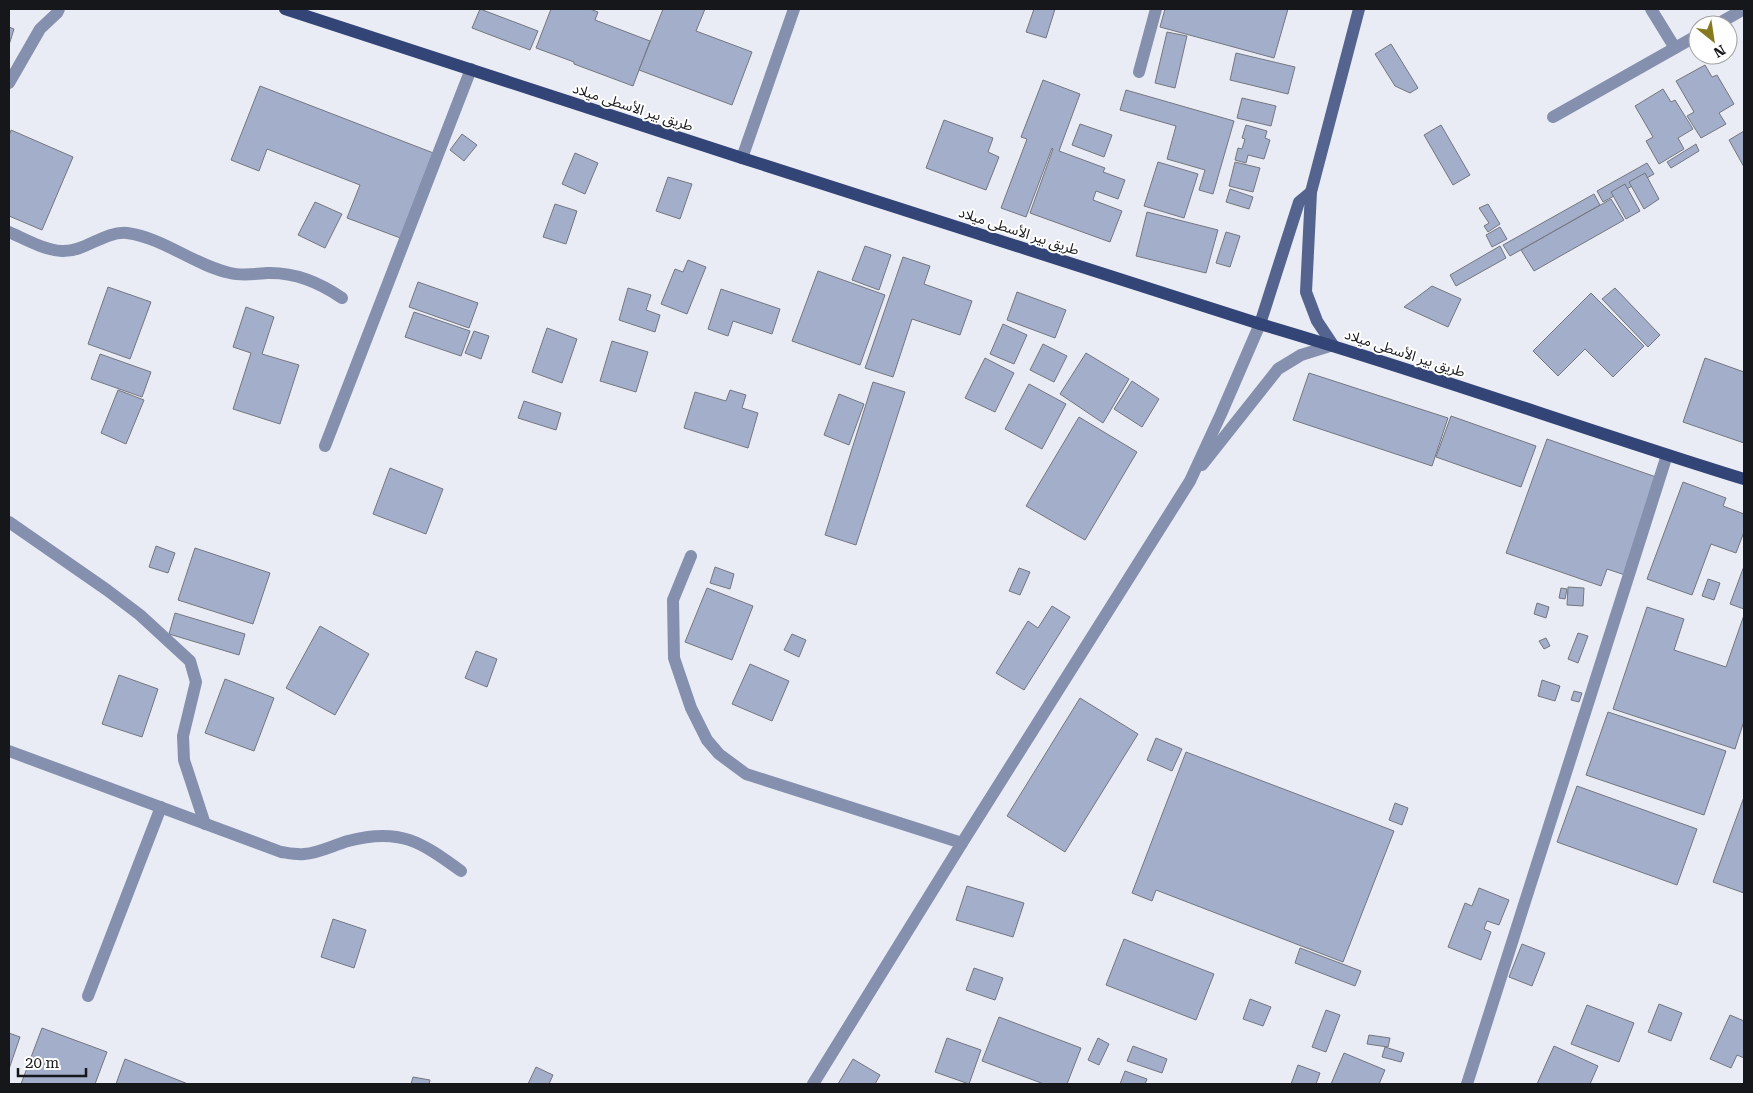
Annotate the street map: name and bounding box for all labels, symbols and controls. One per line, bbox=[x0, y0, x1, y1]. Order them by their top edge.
north arrow bbox=[1688, 15, 1738, 65]
text: N bbox=[1711, 42, 1728, 61]
street label: طريق بير الأسطى ميلاد bbox=[570, 80, 695, 136]
street label: طريق بير الأسطى ميلاد bbox=[956, 204, 1081, 260]
street label: طريق بير الأسطى ميلاد bbox=[1342, 326, 1467, 382]
scale bar bbox=[18, 1046, 85, 1078]
text: 20 m bbox=[25, 1054, 60, 1072]

